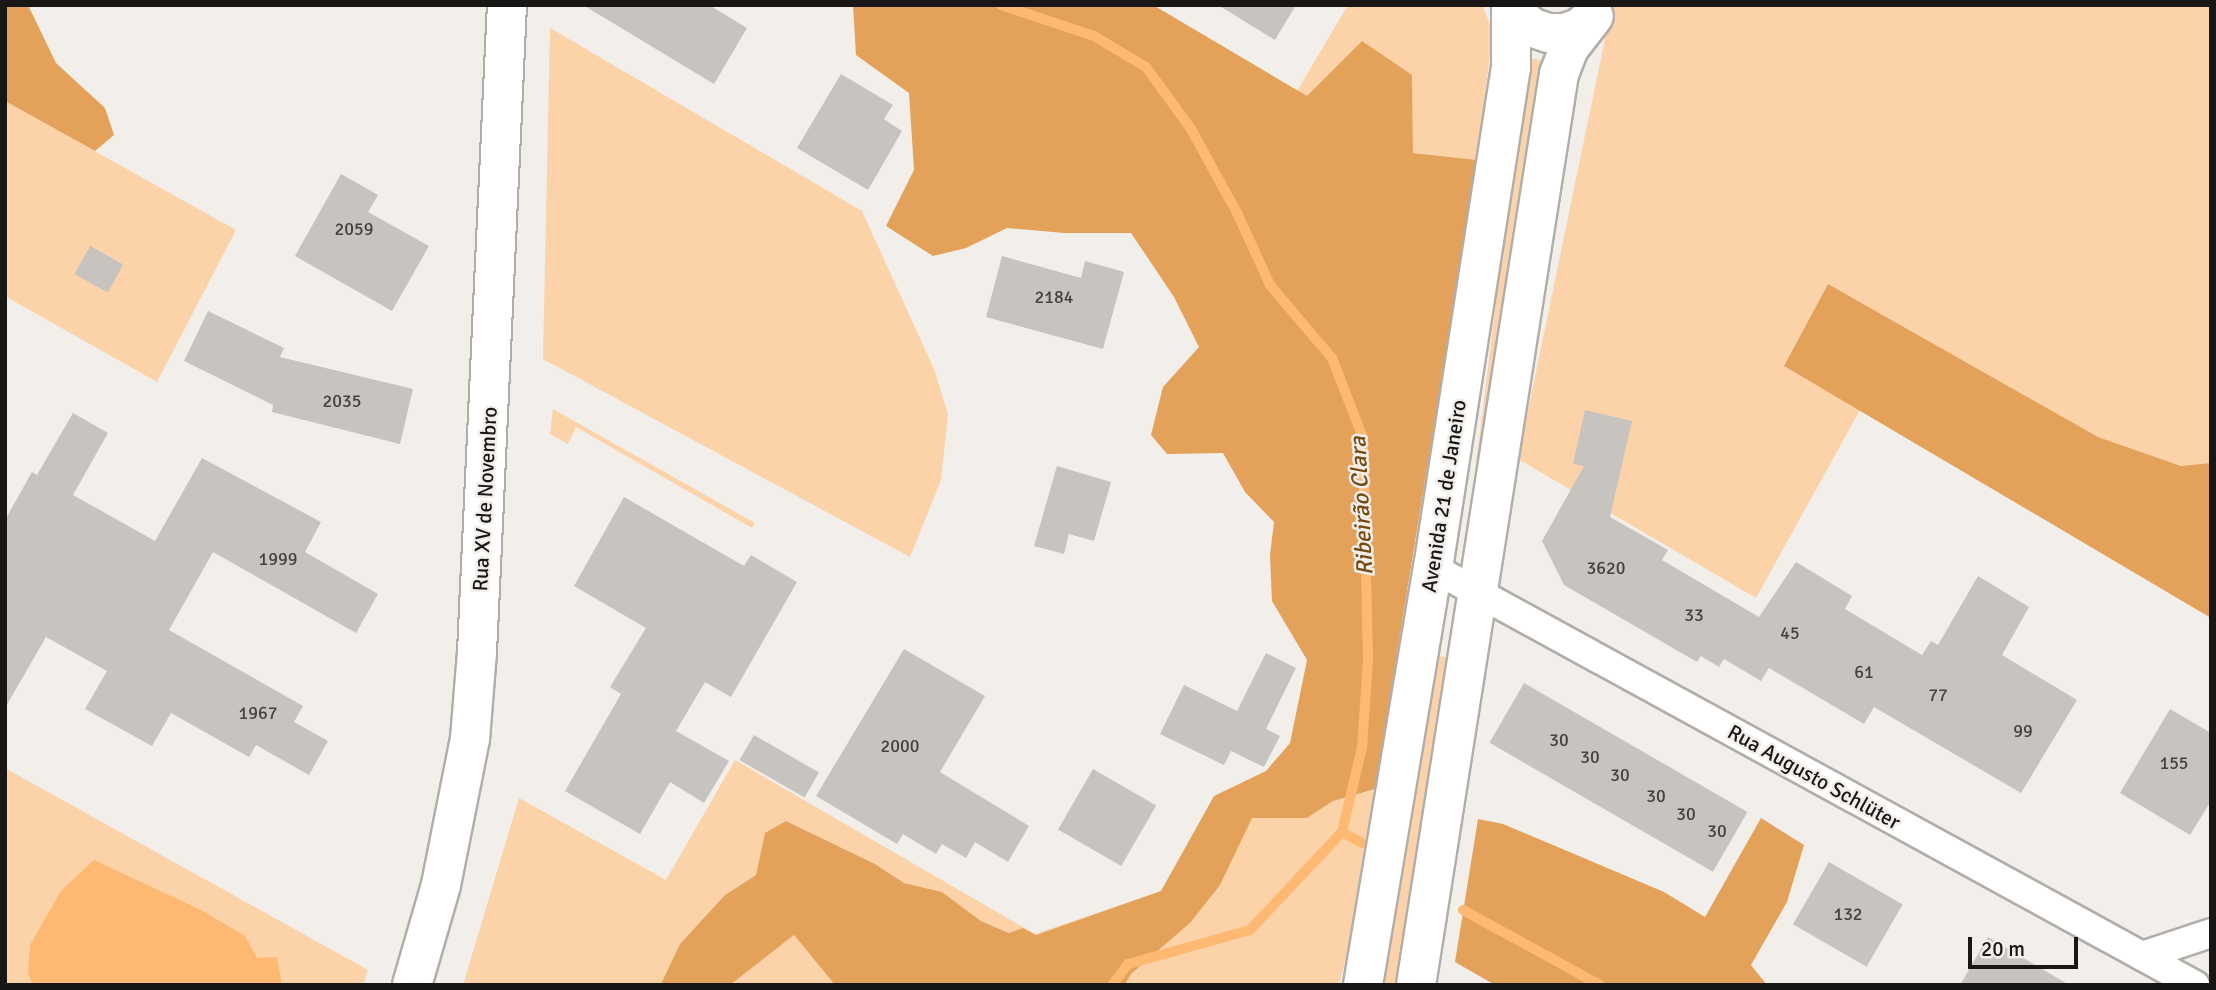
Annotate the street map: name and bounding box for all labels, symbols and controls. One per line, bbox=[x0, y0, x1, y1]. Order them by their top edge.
house number: 2059 bbox=[335, 218, 373, 240]
house number: 2184 bbox=[1035, 286, 1073, 308]
house number: 2035 bbox=[323, 390, 361, 412]
street label: Avenida 21 de Janeiro bbox=[1416, 398, 1472, 594]
street label: Rua XV de Novembro bbox=[468, 406, 502, 592]
water label: Ribeirão Clara bbox=[1345, 436, 1379, 576]
house number: 1999 bbox=[259, 548, 297, 570]
house number: 3620 bbox=[1587, 557, 1625, 579]
house number: 33 bbox=[1684, 604, 1704, 626]
house number: 45 bbox=[1780, 622, 1800, 644]
house number: 61 bbox=[1854, 661, 1874, 683]
house number: 77 bbox=[1928, 684, 1948, 706]
house number: 1967 bbox=[239, 702, 277, 724]
street label: Rua Augusto Schlüter bbox=[1723, 719, 1905, 835]
house number: 99 bbox=[2013, 720, 2033, 742]
house number: 30 bbox=[1549, 729, 1569, 751]
house number: 2000 bbox=[881, 735, 919, 757]
house number: 30 bbox=[1580, 746, 1600, 768]
house number: 155 bbox=[2159, 752, 2189, 774]
house number: 30 bbox=[1610, 764, 1630, 786]
house number: 30 bbox=[1646, 785, 1666, 807]
house number: 30 bbox=[1676, 803, 1696, 825]
house number: 30 bbox=[1707, 820, 1727, 842]
house number: 132 bbox=[1833, 903, 1863, 925]
scale bar bbox=[1971, 923, 2081, 967]
text: 20 m bbox=[1981, 936, 2025, 962]

